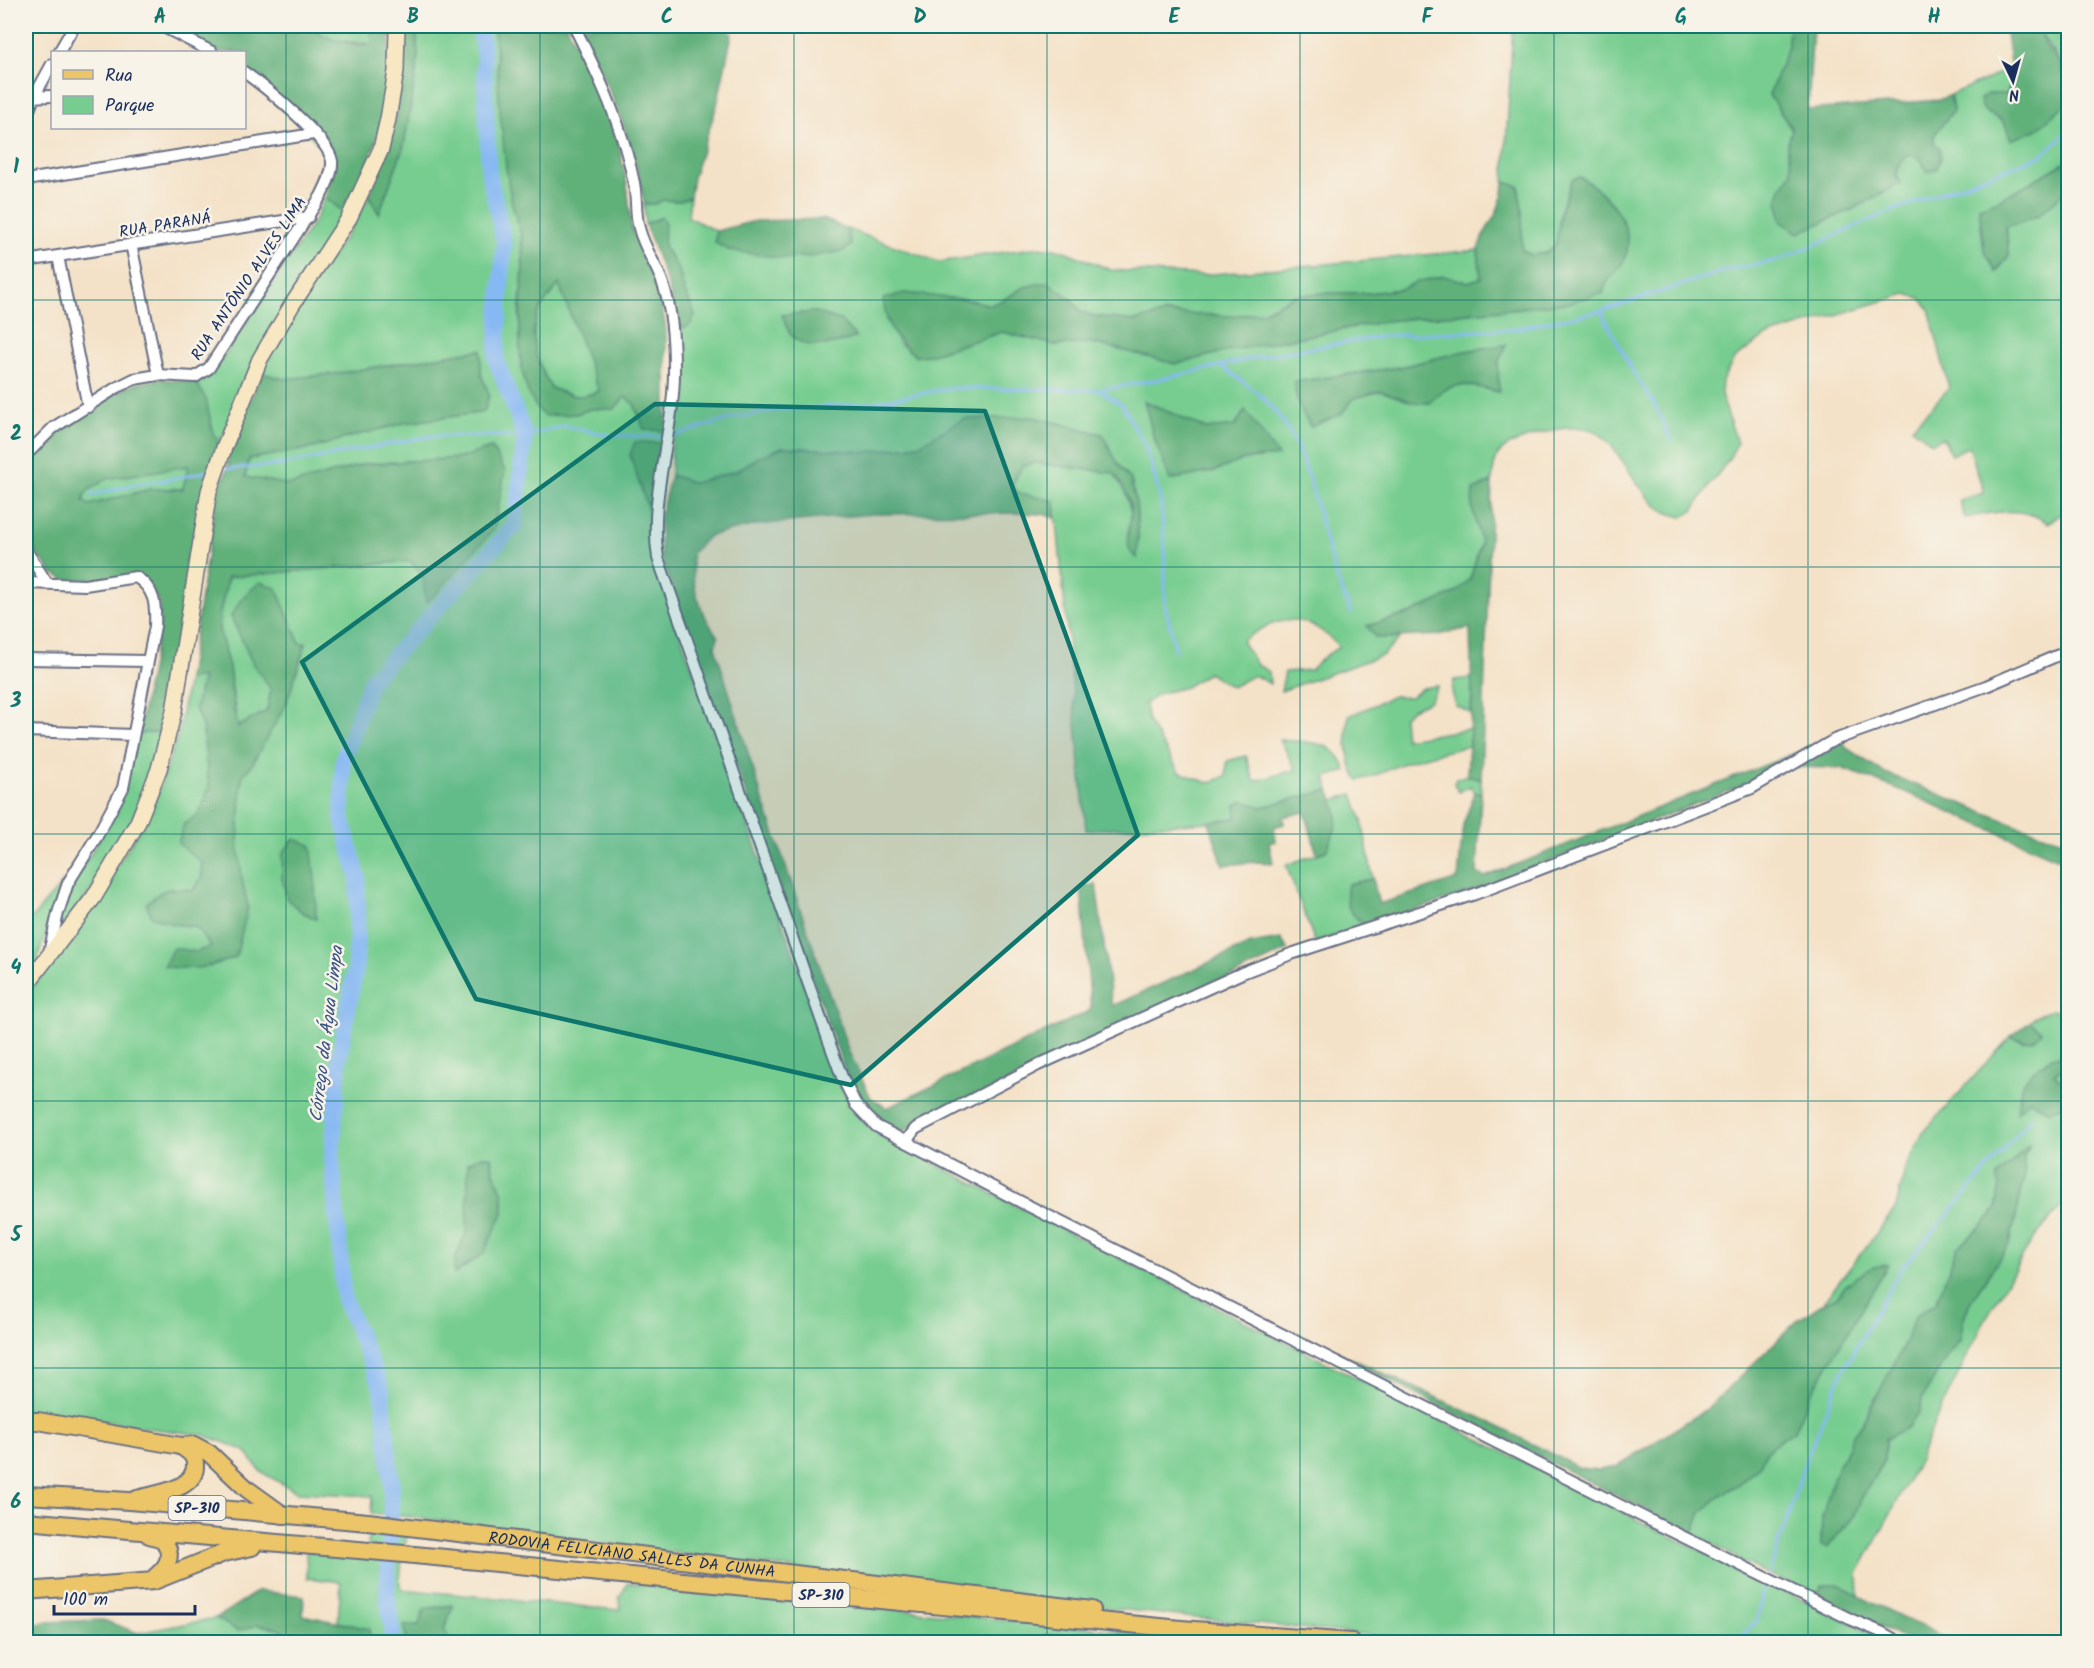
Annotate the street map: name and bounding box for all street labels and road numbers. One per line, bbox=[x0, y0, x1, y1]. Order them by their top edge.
street label: RUA ANTÔNIO ALVES LIMA bbox=[185, 191, 314, 366]
street label: RUA PARANÁ bbox=[117, 206, 213, 245]
road number: SP-310 bbox=[168, 1496, 226, 1520]
street label: RODOVIA FELICIANO SALLES DA CUNHA bbox=[487, 1526, 777, 1585]
road number: SP-310 bbox=[792, 1583, 850, 1607]

